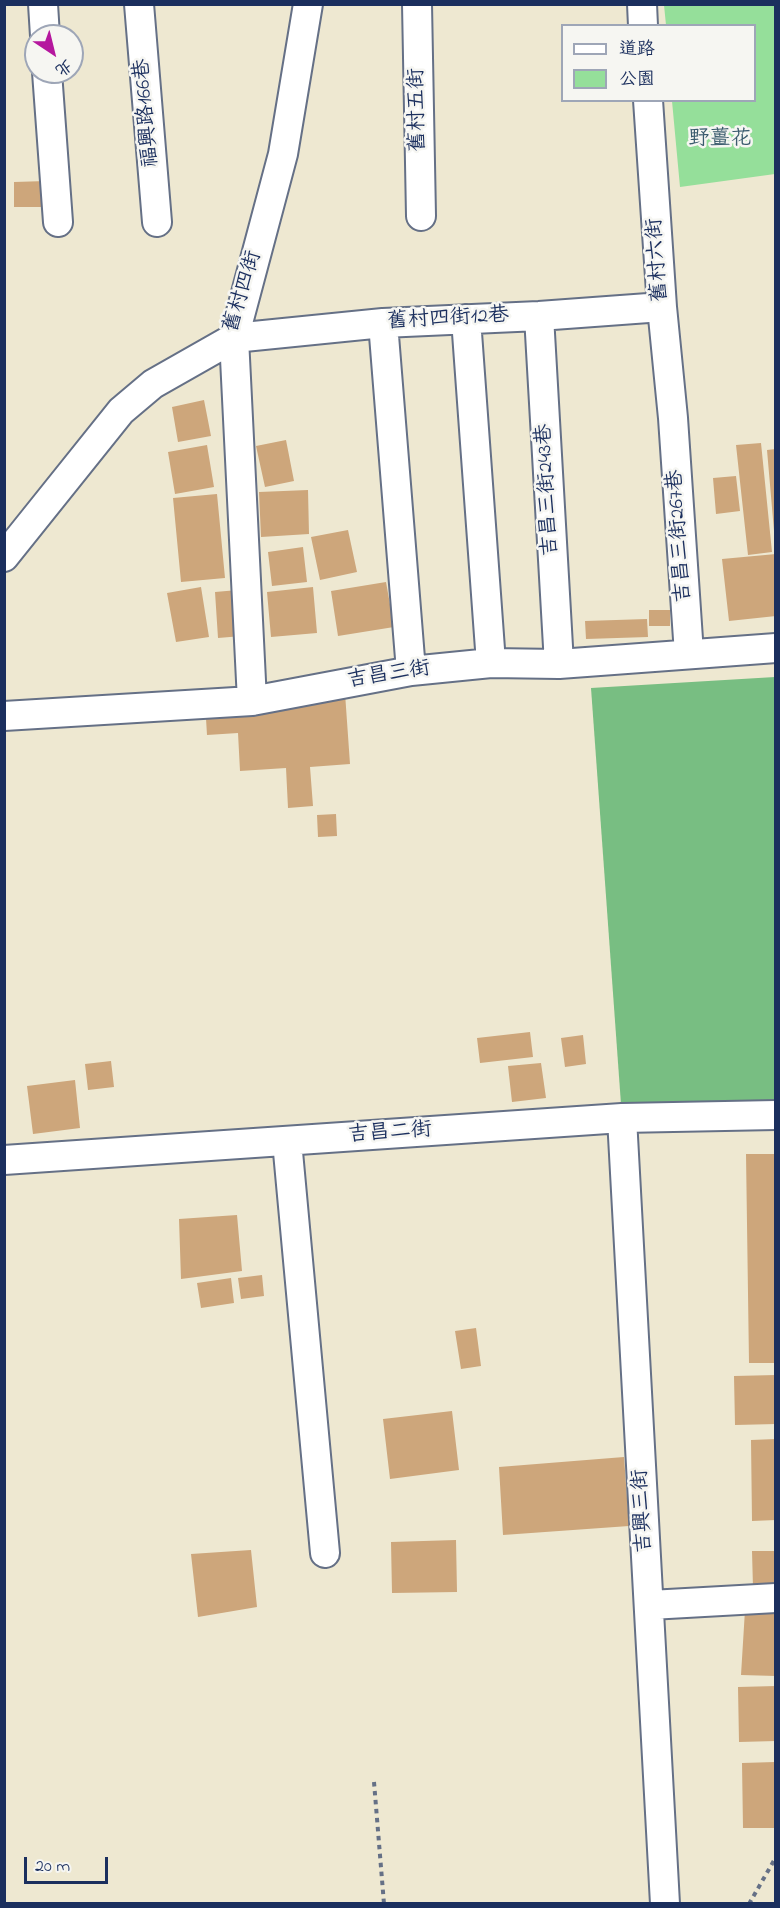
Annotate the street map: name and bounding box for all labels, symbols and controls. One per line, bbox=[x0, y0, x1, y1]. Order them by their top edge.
north arrow bbox=[24, 24, 84, 84]
legend bbox=[561, 24, 756, 102]
text: 道路 bbox=[619, 37, 655, 63]
text: 北 bbox=[50, 53, 77, 82]
street label: 福興路166巷 bbox=[131, 58, 165, 168]
text: 公園 bbox=[619, 67, 655, 93]
street label: 舊村五街 bbox=[406, 68, 432, 152]
park label: 野薑花 bbox=[689, 128, 751, 154]
street label: 舊村六街 bbox=[644, 217, 674, 303]
street label: 舊村四街 bbox=[220, 248, 268, 336]
street label: 舊村四街12巷 bbox=[386, 304, 510, 336]
street label: 吉昌三街243巷 bbox=[533, 423, 565, 557]
street label: 吉昌三街267巷 bbox=[664, 469, 698, 603]
street label: 吉昌三街 bbox=[346, 657, 432, 695]
street label: 吉昌二街 bbox=[347, 1119, 433, 1149]
street label: 吉興三街 bbox=[629, 1468, 659, 1554]
scale bar bbox=[27, 1845, 111, 1883]
text: 20 m bbox=[35, 1854, 70, 1880]

